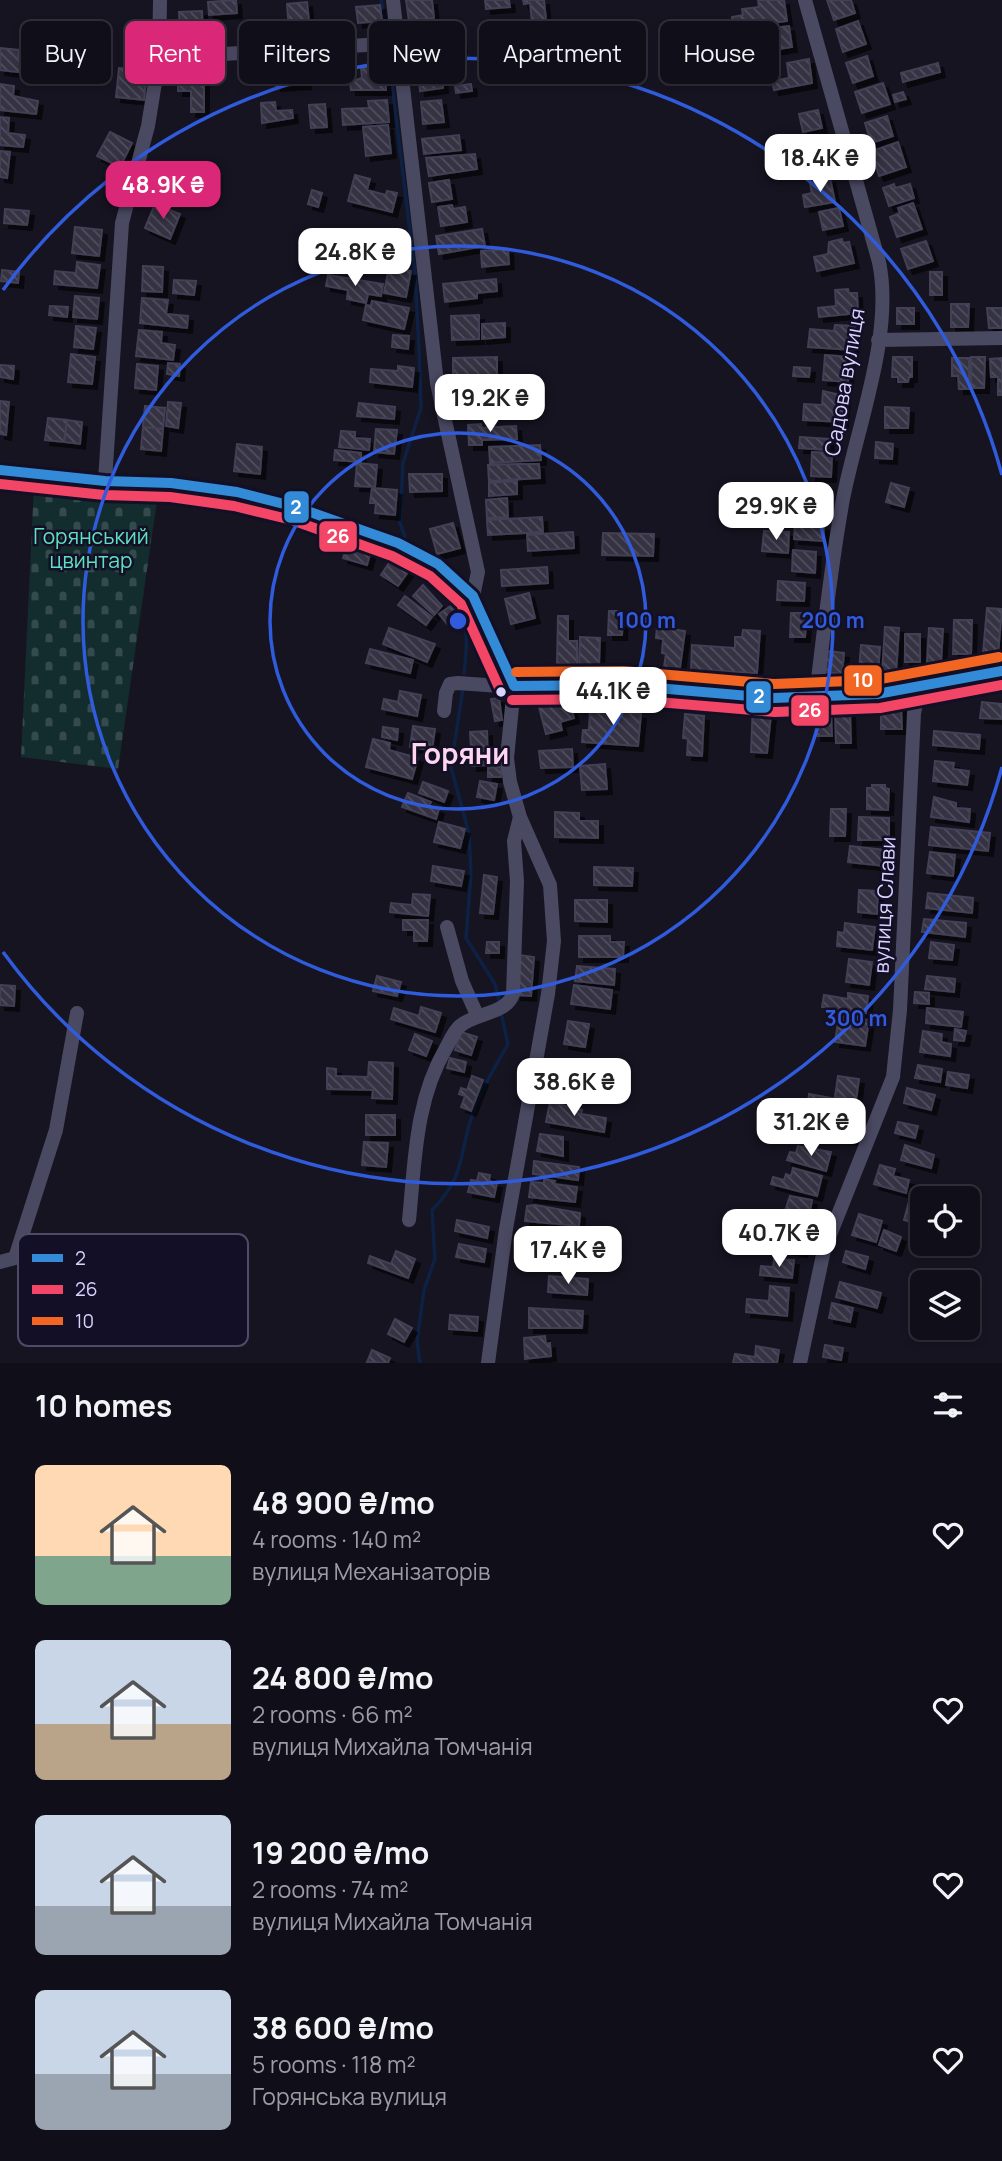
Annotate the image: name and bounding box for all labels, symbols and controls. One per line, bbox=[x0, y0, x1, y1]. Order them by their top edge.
chip: Buy bbox=[21, 21, 111, 84]
chip: Rent bbox=[125, 21, 225, 84]
chip: Filters bbox=[239, 21, 355, 84]
chip: New bbox=[369, 21, 465, 84]
chip: Apartment bbox=[479, 21, 646, 84]
chip: House bbox=[660, 21, 779, 84]
pin: 18.4K ₴ bbox=[755, 134, 885, 194]
text: 18.4K ₴ bbox=[781, 141, 859, 173]
pin: 48.9K ₴ bbox=[98, 162, 228, 221]
text: 48.9K ₴ bbox=[122, 168, 204, 200]
pin: 24.8K ₴ bbox=[290, 229, 420, 288]
text: 24.8K ₴ bbox=[314, 235, 396, 267]
street label: Садова вулиця bbox=[817, 306, 871, 458]
pin: 19.2K ₴ bbox=[425, 374, 555, 434]
text: 19.2K ₴ bbox=[451, 381, 529, 413]
pin: 29.9K ₴ bbox=[711, 482, 841, 542]
text: 29.9K ₴ bbox=[735, 489, 817, 521]
line badge: 2 bbox=[283, 490, 310, 524]
text: 2 bbox=[290, 494, 302, 520]
line badge: 26 bbox=[318, 520, 358, 553]
park label: Горянський цвинтар bbox=[33, 522, 149, 574]
text: 26 bbox=[326, 523, 350, 549]
text: 100 m bbox=[616, 606, 676, 634]
text: 200 m bbox=[801, 606, 865, 634]
centre of rings bbox=[446, 609, 470, 633]
line badge: 10 bbox=[843, 664, 883, 697]
text: 10 bbox=[853, 667, 873, 693]
pin: 44.1K ₴ bbox=[548, 668, 678, 727]
text: 44.1K ₴ bbox=[576, 674, 650, 706]
line badge: 2 bbox=[745, 680, 772, 714]
text: 2 bbox=[753, 683, 765, 709]
unlabelled marker bbox=[494, 685, 508, 699]
line badge: 26 bbox=[790, 694, 830, 727]
text: 26 bbox=[798, 697, 822, 723]
district label: Горяни bbox=[411, 734, 509, 772]
street label: вулиця Слави bbox=[866, 836, 902, 974]
text: 300 m bbox=[825, 1004, 887, 1032]
pin: 38.6K ₴ bbox=[509, 1058, 639, 1118]
text: 38.6K ₴ bbox=[533, 1065, 615, 1097]
pin: 31.2K ₴ bbox=[746, 1098, 876, 1158]
text: 31.2K ₴ bbox=[773, 1105, 849, 1137]
map controls bbox=[910, 1186, 980, 1340]
button: locate bbox=[910, 1186, 980, 1256]
pin: 40.7K ₴ bbox=[714, 1210, 844, 1269]
text: 40.7K ₴ bbox=[738, 1216, 820, 1248]
pin: 17.4K ₴ bbox=[503, 1226, 633, 1286]
text: 17.4K ₴ bbox=[530, 1233, 606, 1265]
legend bbox=[18, 1234, 248, 1346]
text: 2 bbox=[75, 1245, 86, 1271]
button: layers bbox=[910, 1270, 980, 1340]
text: 26 bbox=[75, 1276, 98, 1302]
text: 10 bbox=[75, 1308, 94, 1334]
text: 10 homes bbox=[35, 1385, 172, 1426]
icon: filters bbox=[929, 1386, 967, 1424]
text: 48 900 ₴/mo bbox=[252, 1482, 435, 1523]
icon: home bbox=[91, 1493, 175, 1577]
icon: heart bbox=[929, 1516, 967, 1554]
text: 4 rooms · 140 m² bbox=[252, 1523, 421, 1555]
text: вулиця Механізаторів bbox=[252, 1555, 490, 1587]
text: 24 800 ₴/mo bbox=[252, 1657, 434, 1698]
icon: home bbox=[91, 1668, 175, 1752]
icon: heart bbox=[929, 1691, 967, 1729]
text: 2 rooms · 66 m² bbox=[252, 1698, 413, 1730]
text: вулиця Михайла Томчанія bbox=[252, 1730, 533, 1762]
text: 19 200 ₴/mo bbox=[252, 1832, 429, 1873]
icon: home bbox=[91, 1843, 175, 1927]
icon: heart bbox=[929, 1866, 967, 1904]
text: 2 rooms · 74 m² bbox=[252, 1873, 408, 1905]
text: вулиця Михайла Томчанія bbox=[252, 1905, 533, 1937]
text: 38 600 ₴/mo bbox=[252, 2007, 434, 2048]
icon: home bbox=[91, 2018, 175, 2102]
icon: heart bbox=[929, 2041, 967, 2079]
text: 5 rooms · 118 m² bbox=[252, 2048, 416, 2080]
text: Горянська вулиця bbox=[252, 2080, 447, 2112]

